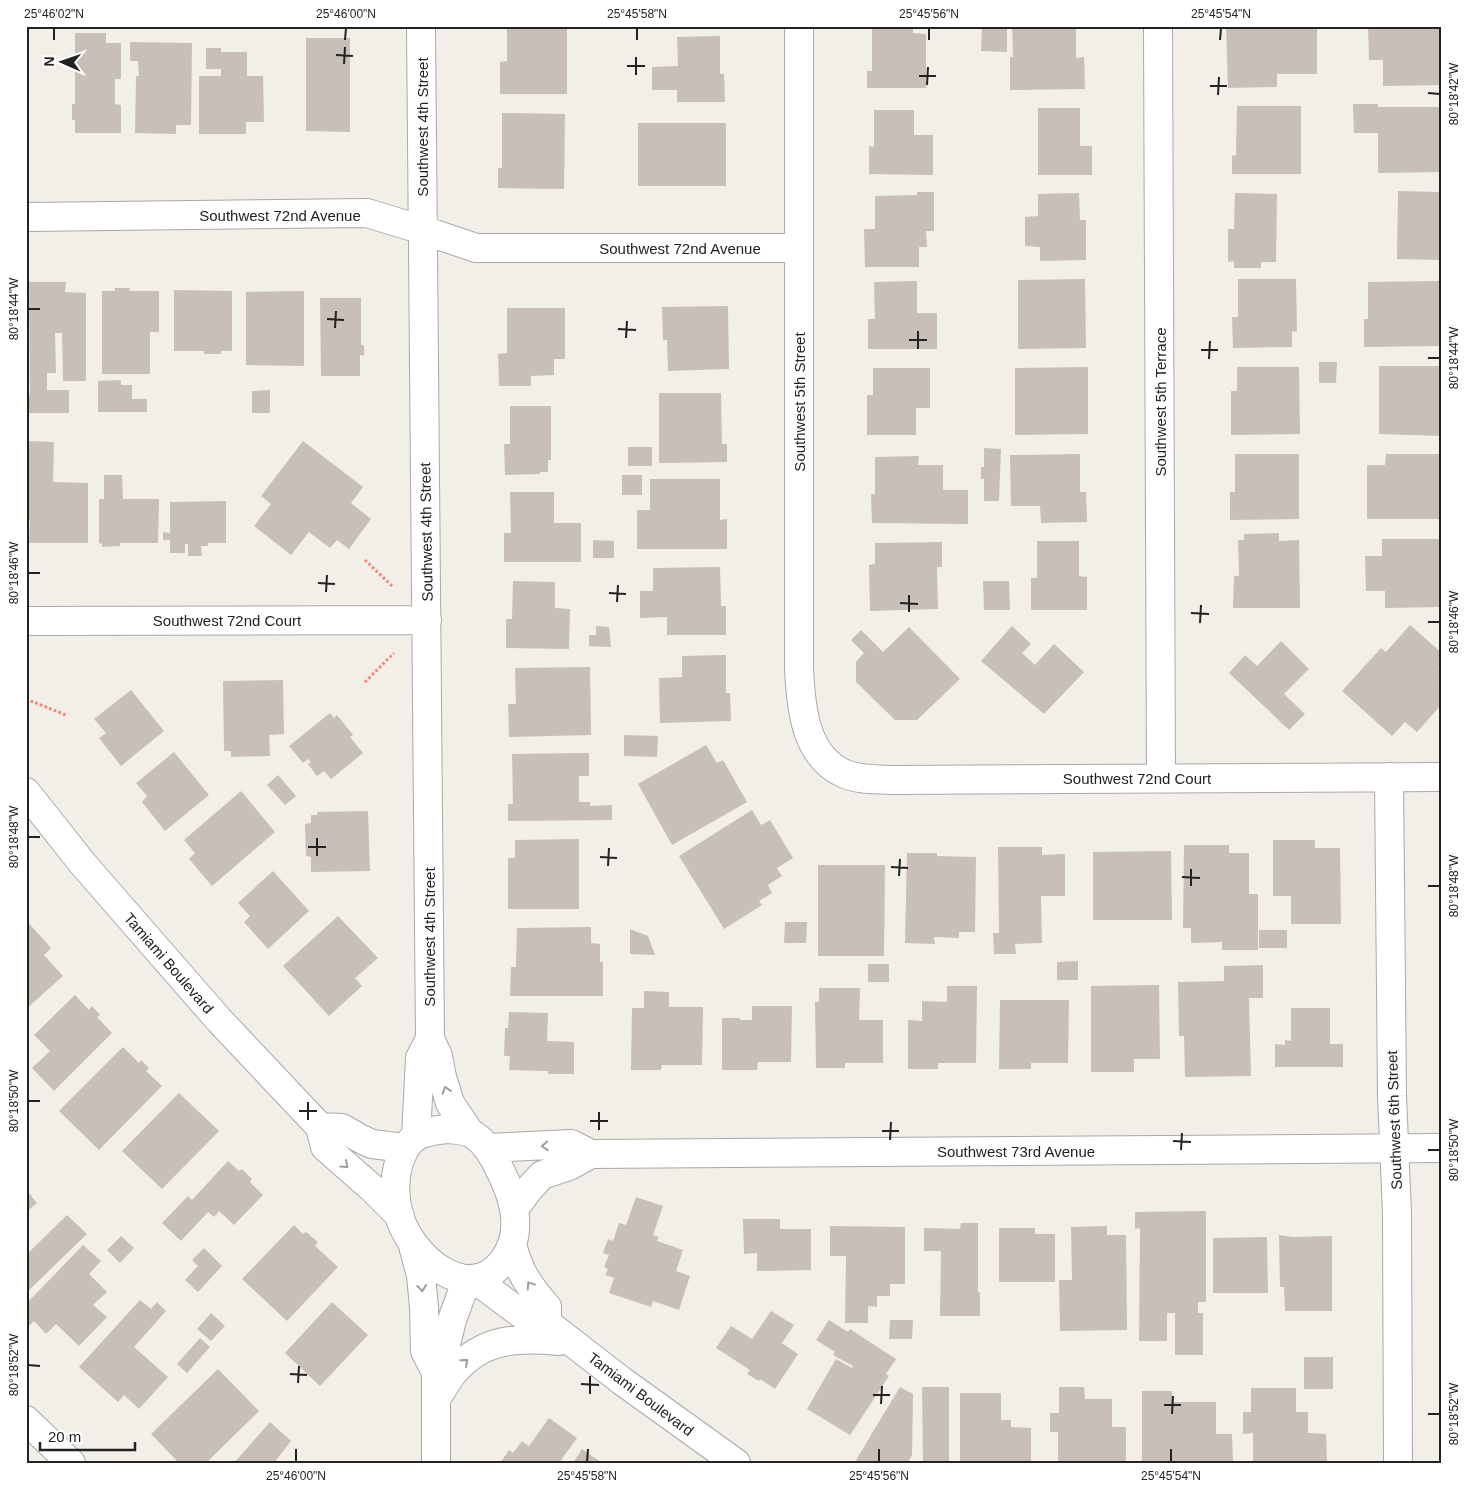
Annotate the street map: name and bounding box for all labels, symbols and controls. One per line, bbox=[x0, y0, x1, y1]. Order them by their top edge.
text: 25°46'02"N bbox=[24, 7, 84, 21]
text: 25°46'00"N bbox=[316, 7, 376, 21]
text: 25°45'58"N bbox=[607, 7, 667, 21]
text: 25°45'56"N bbox=[899, 7, 959, 21]
text: 25°45'54"N bbox=[1191, 7, 1251, 21]
north arrow bbox=[38, 38, 88, 88]
text: N bbox=[41, 56, 57, 67]
street label: Southwest 4th Street bbox=[414, 57, 431, 197]
text: 80°18'42"W bbox=[1447, 62, 1461, 125]
street label: Southwest 72nd Avenue bbox=[199, 207, 361, 224]
street label: Southwest 72nd Avenue bbox=[599, 240, 761, 257]
text: 80°18'44"W bbox=[7, 277, 21, 340]
text: 80°18'44"W bbox=[1447, 326, 1461, 389]
street label: Southwest 5th Terrace bbox=[1152, 328, 1169, 476]
street label: Southwest 5th Street bbox=[791, 332, 808, 472]
street label: Southwest 4th Street bbox=[416, 461, 436, 602]
text: 80°18'46"W bbox=[7, 541, 21, 604]
text: 80°18'46"W bbox=[1447, 590, 1461, 653]
street label: Southwest 72nd Court bbox=[153, 612, 302, 629]
street label: Southwest 72nd Court bbox=[1063, 770, 1212, 787]
text: 80°18'48"W bbox=[7, 805, 21, 868]
text: 80°18'48"W bbox=[1447, 854, 1461, 917]
street label: Southwest 4th Street bbox=[421, 867, 438, 1007]
street label: Tamiami Boulevard bbox=[121, 909, 217, 1017]
street label: Southwest 6th Street bbox=[1383, 1049, 1405, 1190]
text: 80°18'50"W bbox=[7, 1069, 21, 1132]
one-way arrow bbox=[442, 1087, 452, 1095]
text: 80°18'50"W bbox=[1447, 1118, 1461, 1181]
one-way arrow bbox=[541, 1140, 549, 1151]
street label: Southwest 73rd Avenue bbox=[937, 1143, 1095, 1160]
one-way arrow bbox=[340, 1160, 349, 1169]
one-way arrow bbox=[526, 1281, 536, 1290]
one-way arrow bbox=[416, 1285, 427, 1293]
text: 80°18'52"W bbox=[7, 1333, 21, 1396]
street label: Tamiami Boulevard bbox=[585, 1349, 697, 1439]
one-way arrow bbox=[460, 1359, 469, 1368]
text: 80°18'52"W bbox=[1447, 1382, 1461, 1445]
scale bar bbox=[40, 1419, 135, 1451]
text: 20 m bbox=[48, 1428, 81, 1445]
text: 25°46'00"N bbox=[266, 1469, 326, 1483]
text: 25°45'58"N bbox=[557, 1469, 617, 1483]
text: 25°45'56"N bbox=[849, 1469, 909, 1483]
text: 25°45'54"N bbox=[1141, 1469, 1201, 1483]

